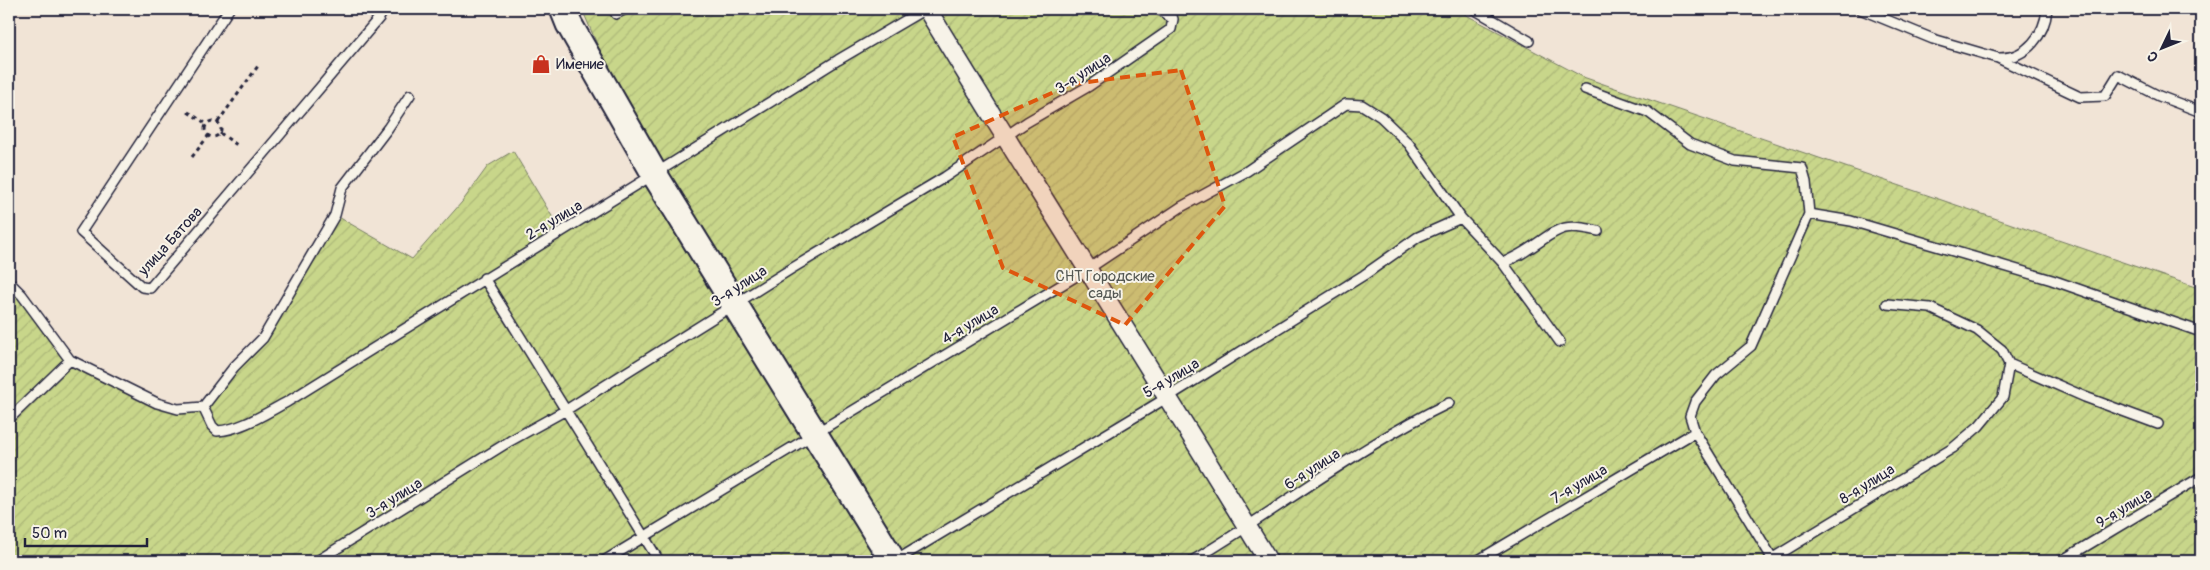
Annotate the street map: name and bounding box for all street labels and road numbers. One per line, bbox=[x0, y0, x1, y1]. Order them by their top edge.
street label: 3-я улица bbox=[1052, 48, 1115, 98]
street label: 2-я улица bbox=[523, 196, 586, 245]
street label: улица Батова bbox=[134, 203, 206, 281]
street label: 3-я улица bbox=[708, 261, 771, 311]
street label: 4-я улица bbox=[938, 300, 1002, 349]
street label: 5-я улица bbox=[1140, 354, 1203, 403]
street label: 6-я улица bbox=[1281, 444, 1344, 494]
street label: 7-я улица bbox=[1548, 460, 1611, 509]
street label: 8-я улица bbox=[1836, 460, 1898, 509]
street label: 3-я улица bbox=[363, 474, 426, 523]
street label: 9-я улица bbox=[2093, 484, 2156, 532]

